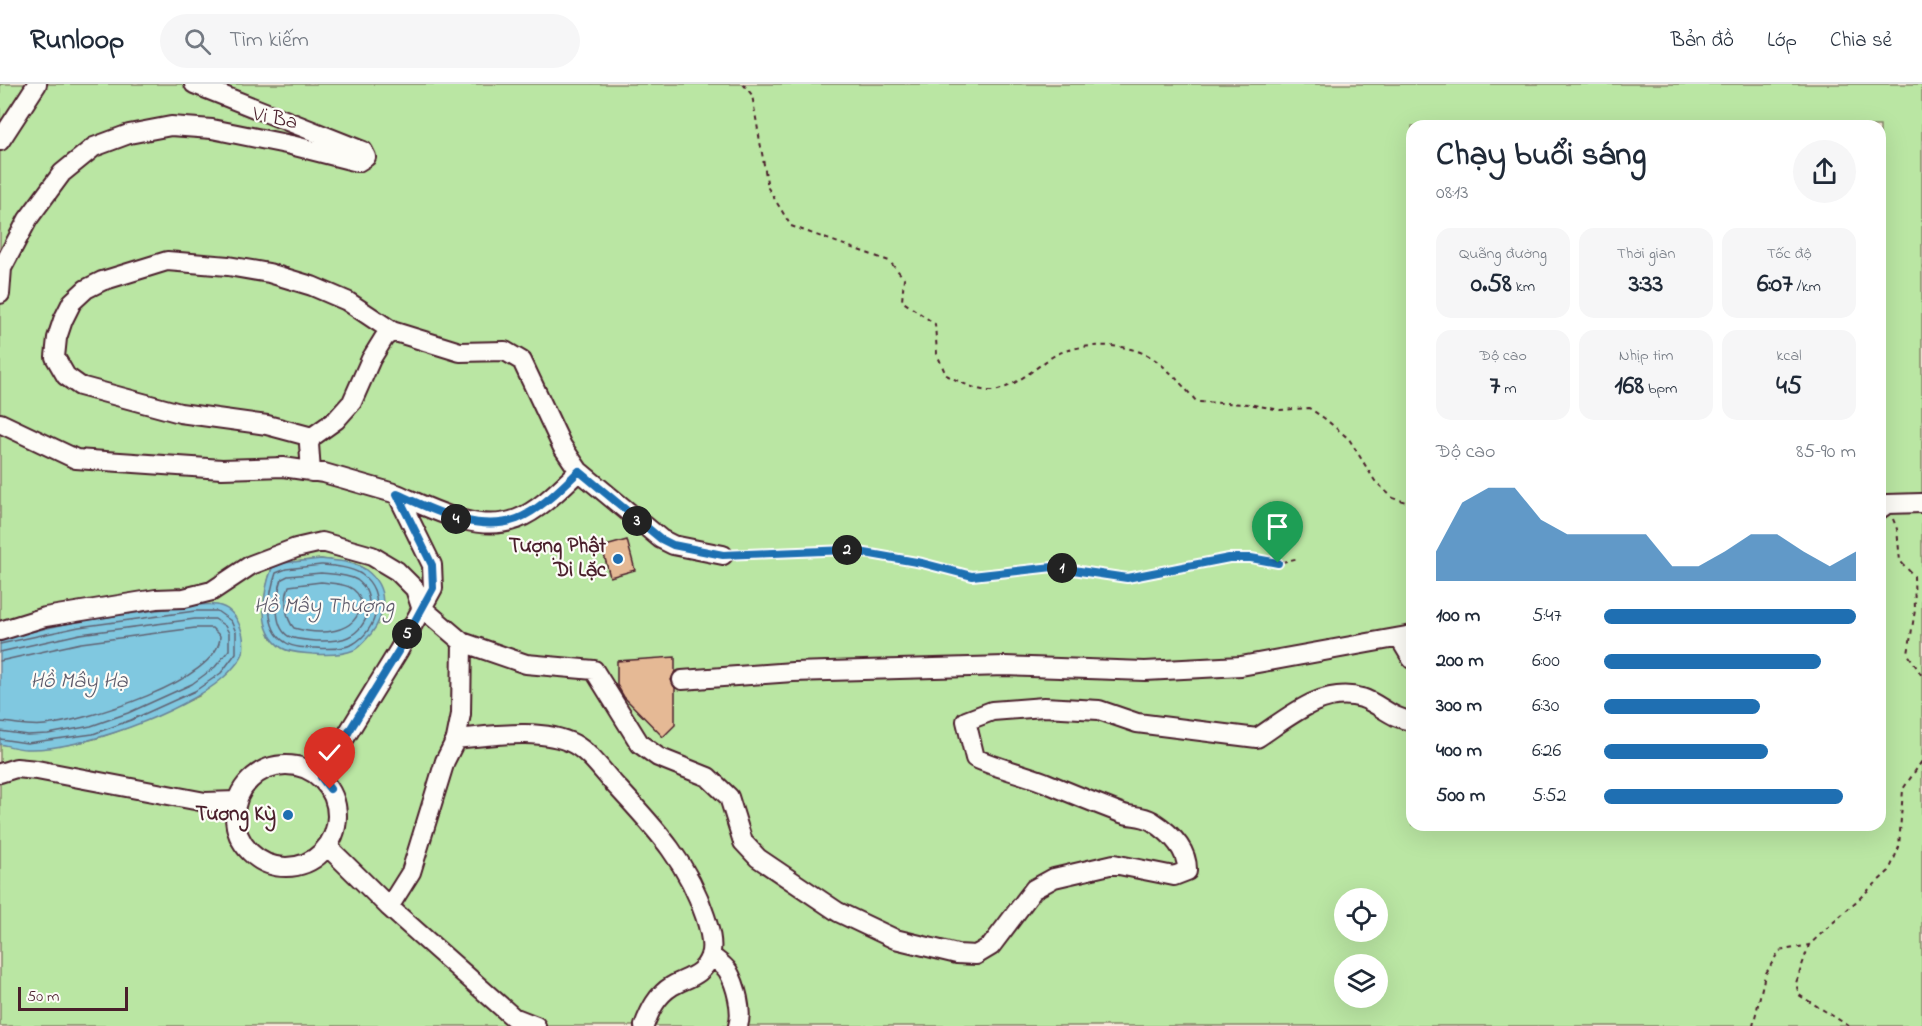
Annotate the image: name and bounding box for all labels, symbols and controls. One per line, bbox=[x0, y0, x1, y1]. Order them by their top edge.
search box bbox=[160, 14, 580, 68]
text: Runloop bbox=[30, 21, 124, 62]
icon: search bbox=[181, 25, 214, 58]
text: Tìm kiếm bbox=[229, 25, 309, 57]
text: Bản đồ bbox=[1671, 26, 1734, 56]
text: Lớp bbox=[1767, 26, 1797, 56]
text: Chia sẻ bbox=[1830, 26, 1892, 56]
street label: Vi Ba bbox=[249, 99, 300, 138]
text: Chạy buổi sáng bbox=[1436, 132, 1646, 180]
button: share bbox=[1793, 140, 1856, 203]
text: 08:13 bbox=[1436, 179, 1468, 208]
text: Quãng đường bbox=[1459, 242, 1547, 266]
text: Thời gian bbox=[1617, 242, 1675, 266]
text: Tốc độ bbox=[1767, 242, 1811, 266]
text: 0.58 bbox=[1471, 266, 1512, 304]
text: 3:33 bbox=[1629, 266, 1663, 304]
text: 6:07 bbox=[1757, 266, 1793, 304]
text: km bbox=[1512, 275, 1535, 299]
text: /km bbox=[1793, 275, 1821, 299]
text: Độ cao bbox=[1479, 344, 1527, 368]
text: Nhịp tim bbox=[1619, 344, 1673, 368]
text: kcal bbox=[1776, 344, 1802, 368]
text: 7 bbox=[1489, 368, 1500, 406]
text: 168 bbox=[1614, 368, 1644, 406]
text: 45 bbox=[1776, 368, 1802, 406]
text: m bbox=[1500, 377, 1517, 401]
text: bpm bbox=[1644, 377, 1678, 401]
text: Độ cao bbox=[1436, 438, 1496, 467]
text: 85–90 m bbox=[1796, 438, 1856, 467]
pin bbox=[1252, 501, 1303, 563]
pin: 4 bbox=[441, 504, 471, 534]
pin: 3 bbox=[622, 506, 652, 536]
text: 4 bbox=[453, 507, 459, 531]
text: 3 bbox=[634, 509, 640, 533]
icon: arrive bbox=[1261, 510, 1294, 543]
place label: Tượng Phật Di Lặc bbox=[509, 532, 607, 586]
pin: 2 bbox=[832, 535, 862, 565]
text: 2 bbox=[843, 538, 851, 562]
marker: Tượng Phật Di Lặc bbox=[611, 552, 625, 566]
pin: 1 bbox=[1047, 553, 1077, 583]
text: 1 bbox=[1059, 556, 1065, 580]
water label: Hồ Mây Thượng bbox=[254, 591, 395, 623]
text: 100 m bbox=[1436, 602, 1480, 631]
text: 5:47 bbox=[1532, 602, 1562, 631]
pin: 5 bbox=[392, 619, 422, 649]
text: 5 bbox=[402, 622, 412, 646]
text: 200 m bbox=[1436, 647, 1484, 676]
text: 6:00 bbox=[1532, 647, 1560, 676]
water label: Hồ Mây Hạ bbox=[30, 666, 129, 698]
text: 300 m bbox=[1436, 692, 1482, 721]
text: 6:30 bbox=[1532, 692, 1559, 721]
pin bbox=[304, 727, 355, 789]
icon: check bbox=[313, 736, 346, 769]
text: 400 m bbox=[1436, 737, 1482, 766]
text: 6:26 bbox=[1532, 737, 1561, 766]
text: 500 m bbox=[1436, 782, 1485, 811]
text: 5:52 bbox=[1532, 782, 1567, 811]
place label: Tương Kỳ bbox=[195, 800, 276, 832]
marker: Tương Kỳ bbox=[281, 808, 295, 822]
map controls bbox=[1334, 888, 1388, 1008]
button: locate bbox=[1334, 888, 1388, 942]
button: layers bbox=[1334, 954, 1388, 1008]
scale bar bbox=[18, 984, 128, 1012]
text: 50 m bbox=[27, 985, 59, 1009]

